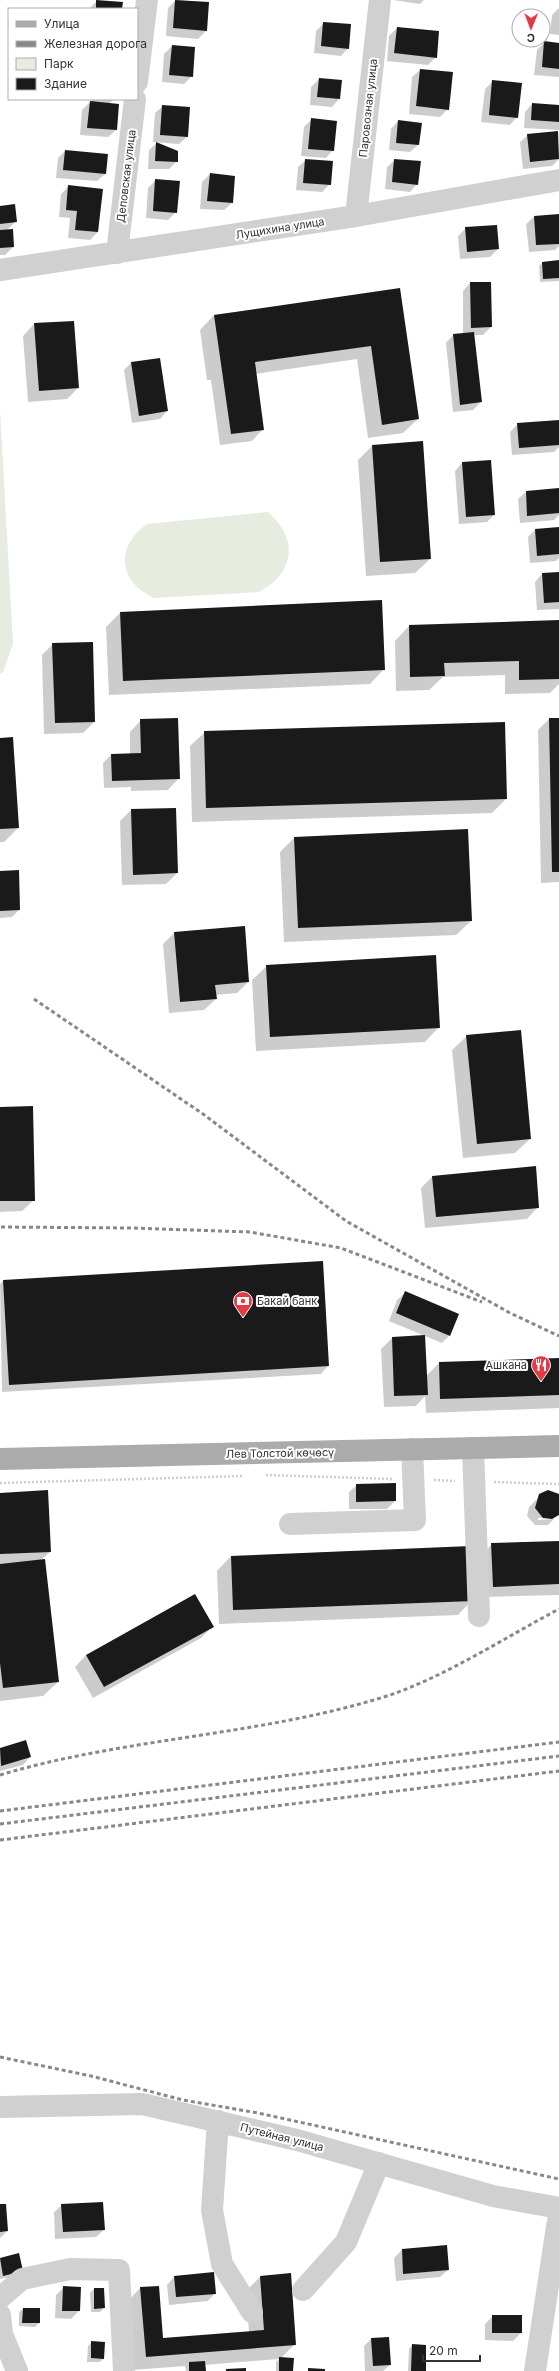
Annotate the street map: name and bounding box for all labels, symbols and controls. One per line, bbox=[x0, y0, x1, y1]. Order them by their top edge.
legend bbox=[8, 8, 138, 100]
north arrow bbox=[511, 8, 551, 48]
text: Улица bbox=[44, 16, 79, 31]
text: С bbox=[527, 31, 535, 45]
text: Железная дорога bbox=[44, 36, 147, 51]
text: Парк bbox=[44, 56, 74, 71]
street label: Паровозная улица bbox=[356, 58, 380, 158]
text: Здание bbox=[44, 76, 87, 91]
street label: Деповская улица bbox=[113, 129, 139, 223]
street label: Лущихина улица bbox=[235, 214, 325, 242]
bank icon: Бакай банк bbox=[232, 1290, 254, 1318]
place label: Бакай банк bbox=[257, 1294, 317, 1308]
restaurant icon: Ашкана bbox=[530, 1354, 552, 1382]
place label: Ашкана bbox=[486, 1358, 527, 1372]
street label: Лев Толстой көчөсү bbox=[226, 1445, 334, 1461]
street label: Путейная улица bbox=[239, 2120, 325, 2154]
scale bar bbox=[423, 2337, 480, 2363]
text: 20 m bbox=[429, 2343, 458, 2358]

